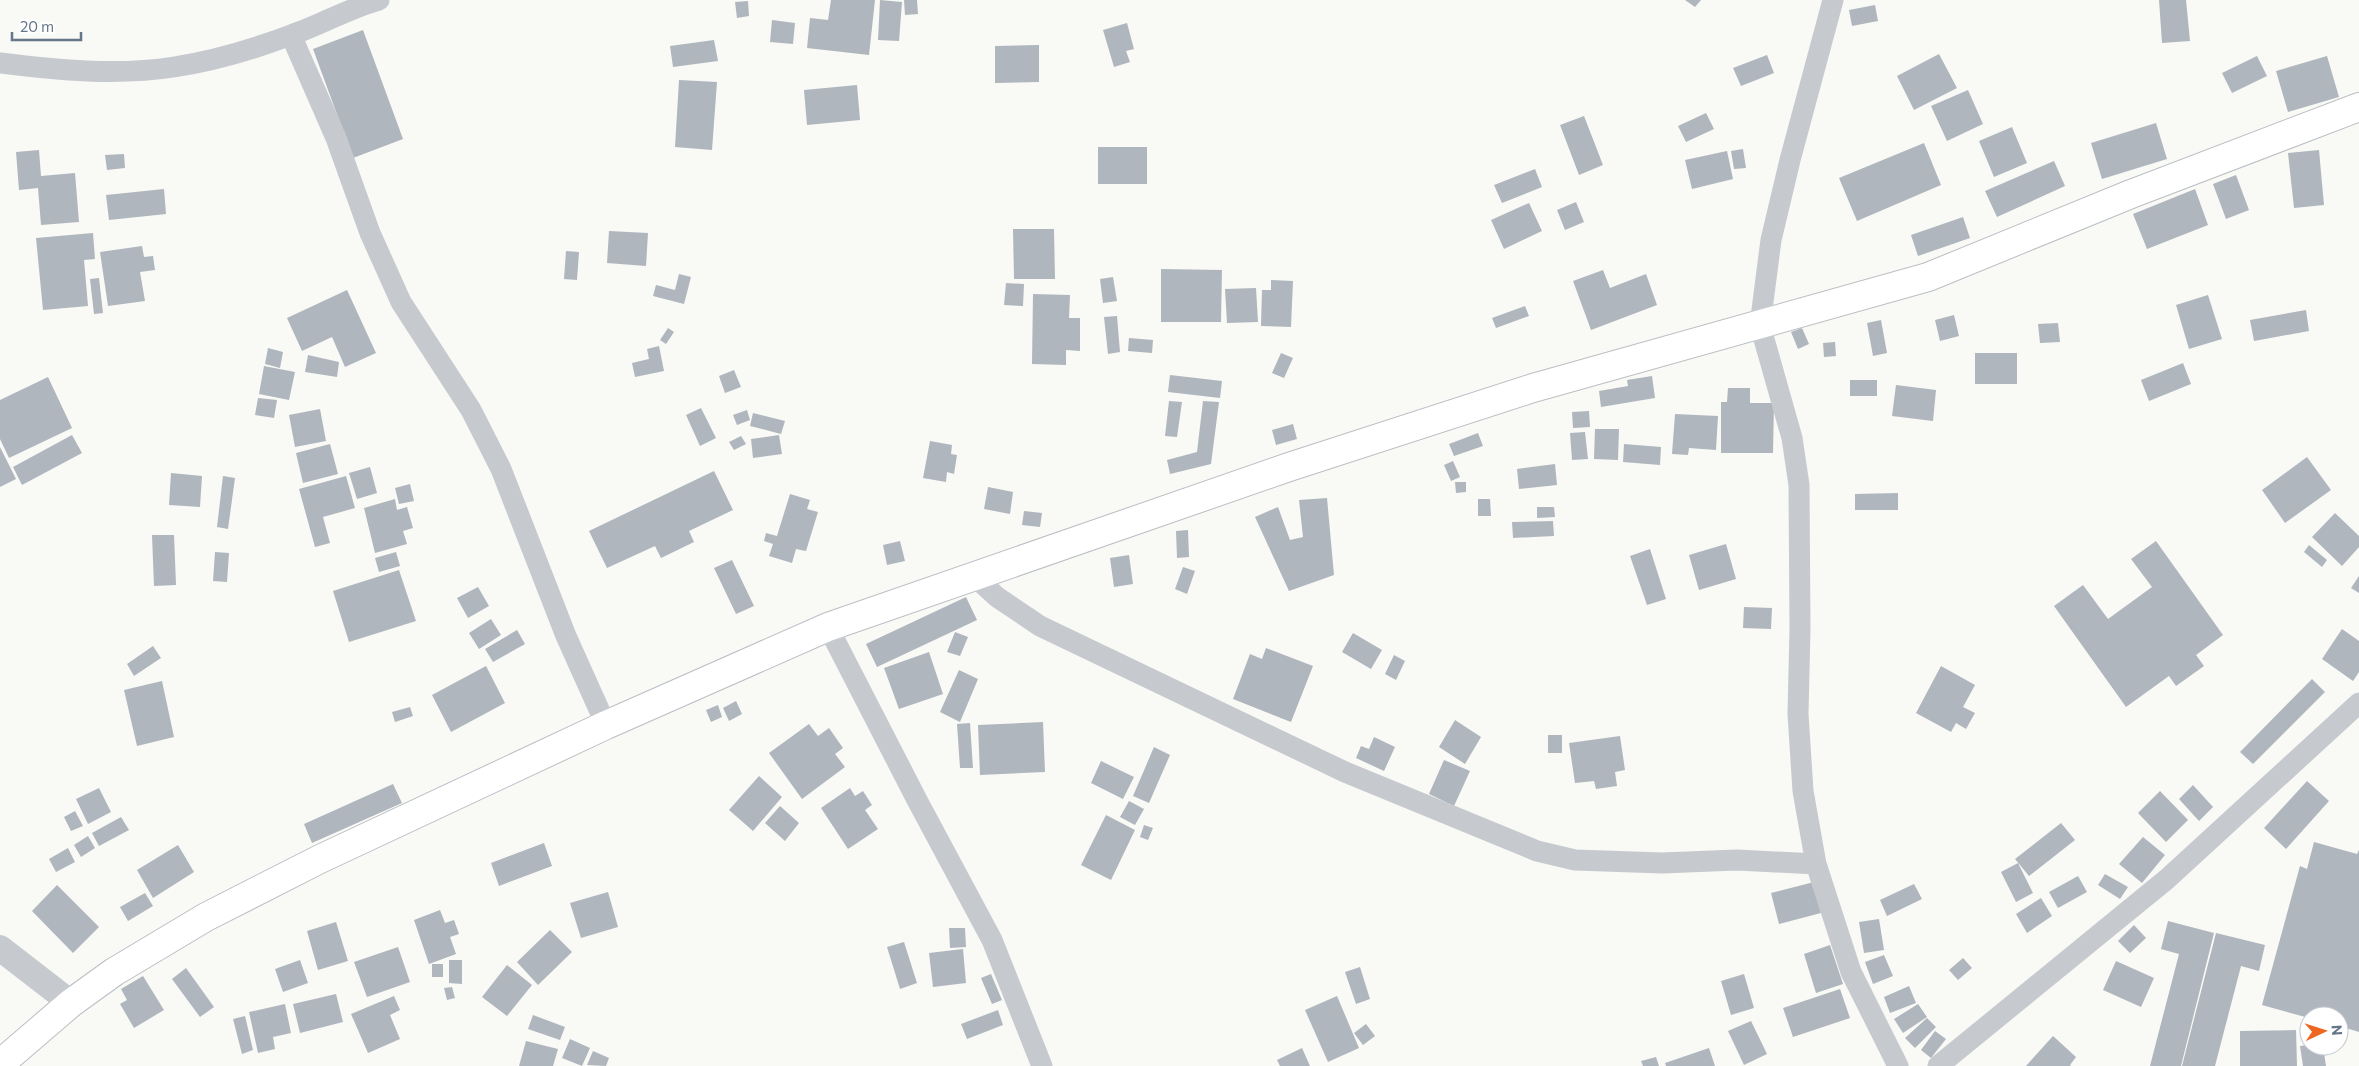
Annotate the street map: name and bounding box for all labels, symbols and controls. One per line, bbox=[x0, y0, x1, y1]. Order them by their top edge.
scale bar bbox=[12, 10, 81, 42]
text: 20 m bbox=[20, 17, 54, 35]
north arrow bbox=[2299, 1006, 2349, 1056]
text: N bbox=[2329, 1024, 2346, 1036]

